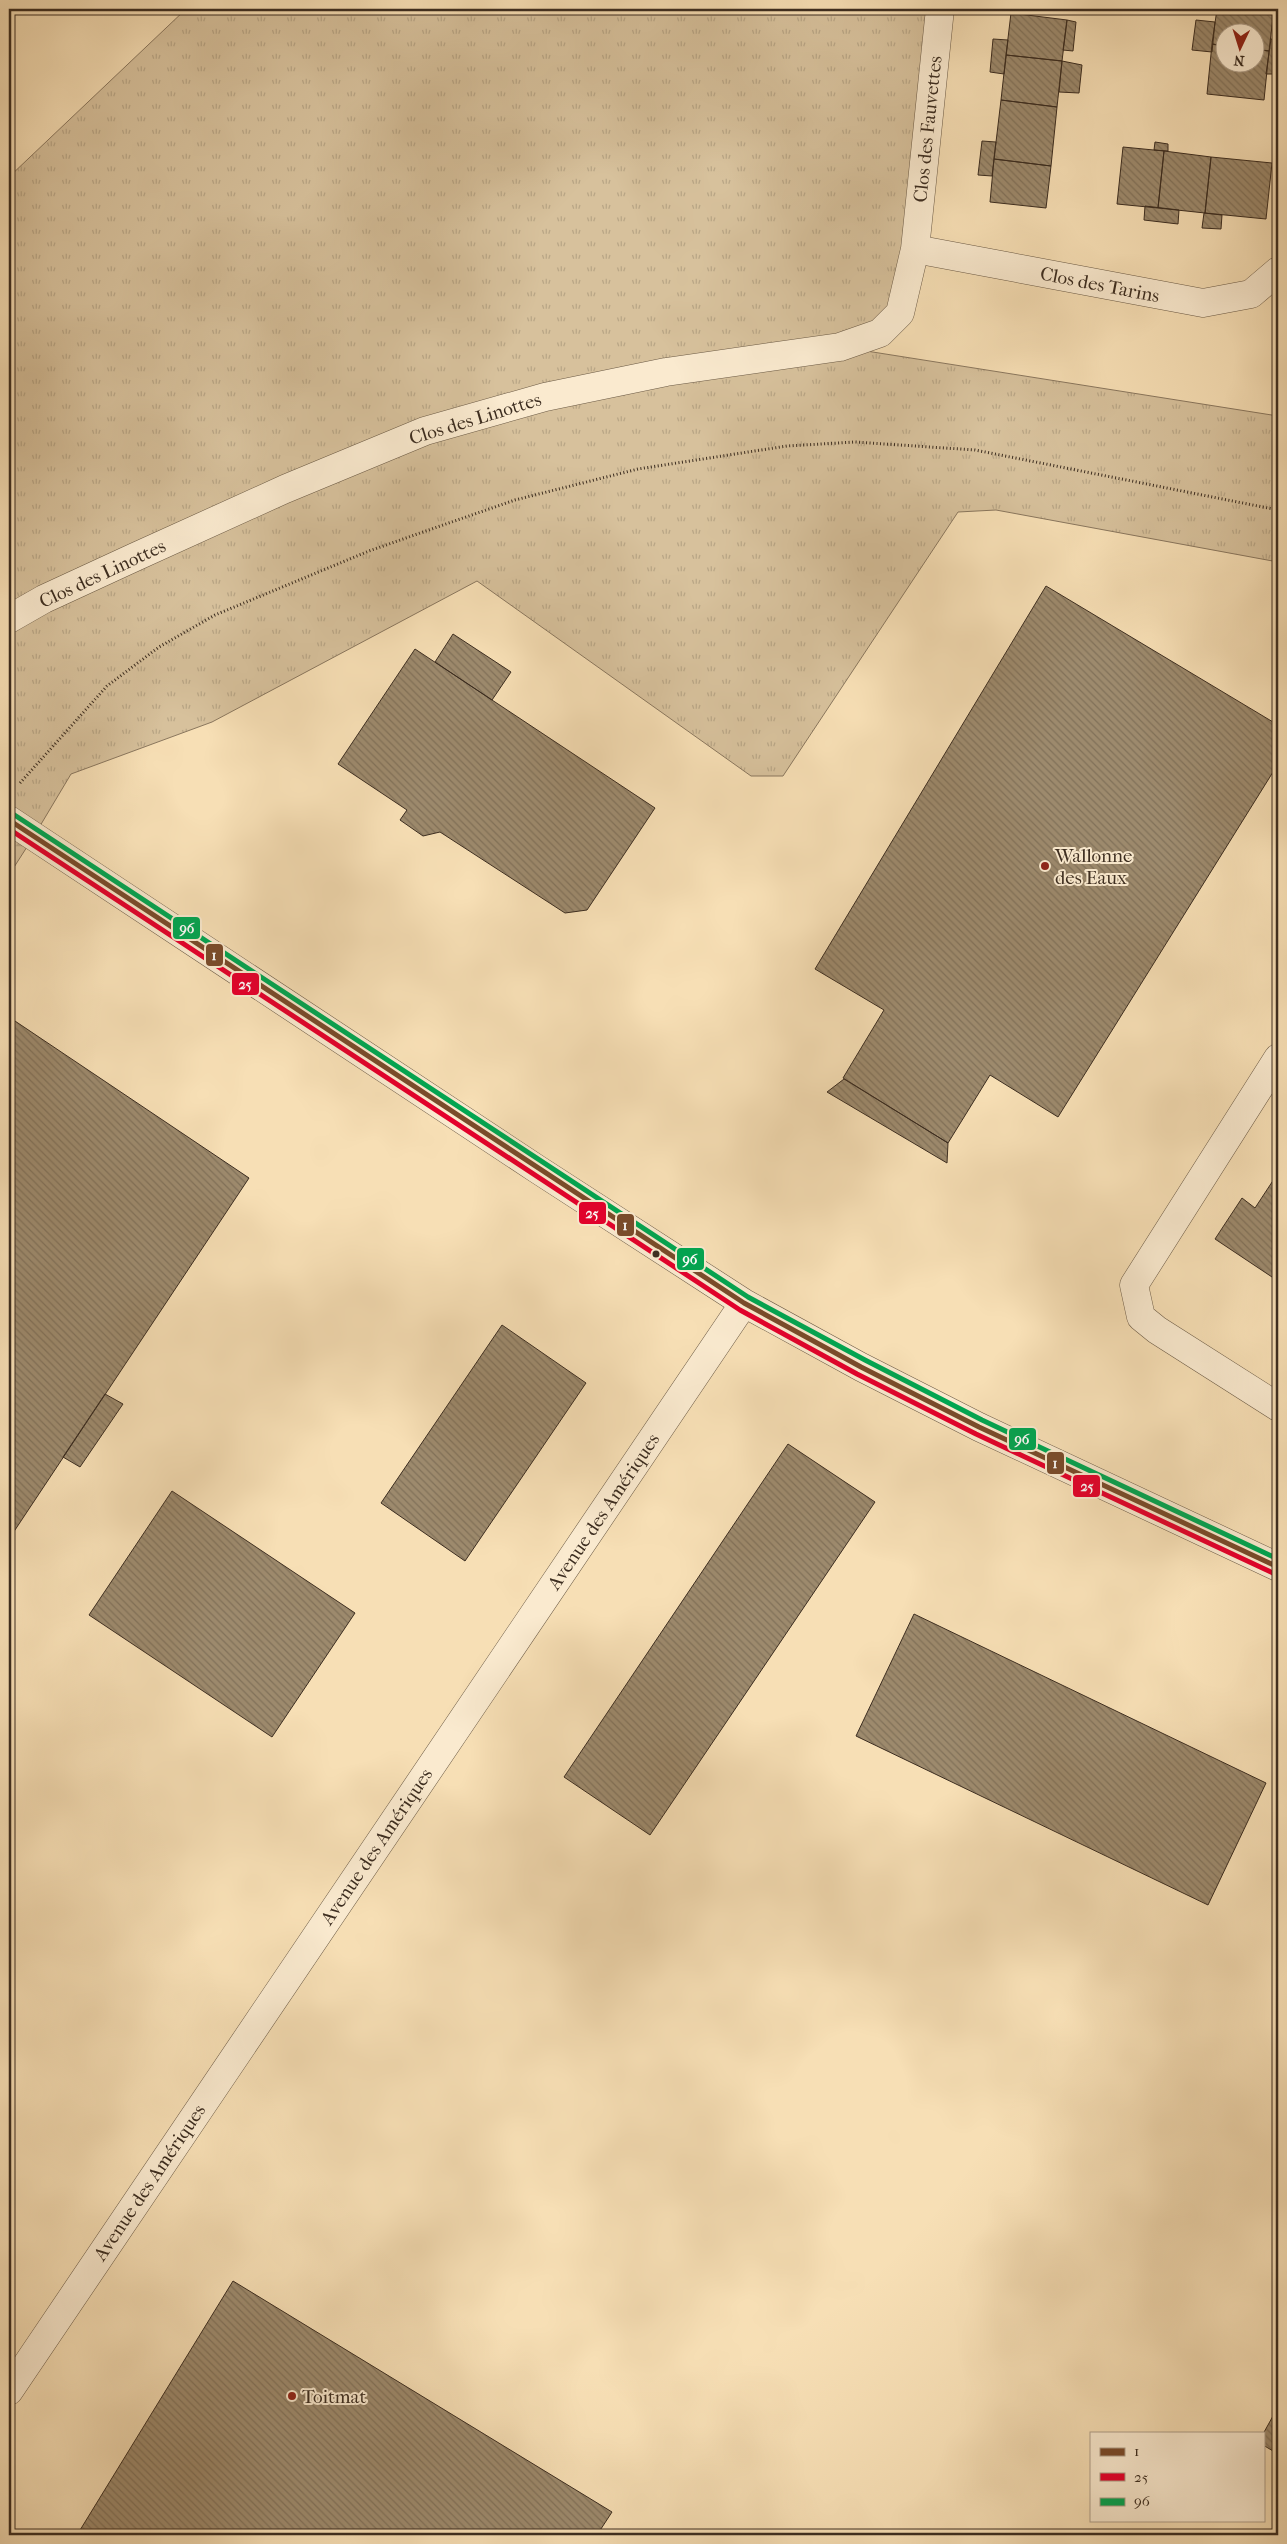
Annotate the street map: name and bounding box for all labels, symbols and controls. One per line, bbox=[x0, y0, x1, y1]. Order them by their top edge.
north arrow bbox=[1214, 22, 1264, 72]
text: N bbox=[1233, 52, 1245, 69]
street label: Clos des Fauvettes bbox=[909, 55, 947, 204]
street label: Clos des Tarins bbox=[1038, 263, 1161, 307]
street label: Clos des Linottes bbox=[407, 388, 544, 449]
street label: Clos des Linottes bbox=[36, 535, 169, 613]
place label: Wallonne des Eaux bbox=[1054, 845, 1132, 889]
marker: Wallonne des Eaux bbox=[1039, 860, 1051, 872]
line badge: 96 bbox=[172, 916, 201, 940]
text: 96 bbox=[179, 920, 195, 937]
line badge: 1 bbox=[205, 943, 224, 967]
text: 1 bbox=[212, 947, 217, 964]
line badge: 25 bbox=[231, 972, 260, 996]
text: 25 bbox=[238, 976, 252, 993]
line badge: 25 bbox=[578, 1201, 607, 1225]
text: 25 bbox=[585, 1205, 599, 1222]
line badge: 1 bbox=[616, 1213, 635, 1237]
text: 1 bbox=[623, 1217, 628, 1234]
line badge: 96 bbox=[676, 1247, 705, 1271]
unlabelled marker bbox=[651, 1249, 661, 1259]
text: 96 bbox=[682, 1251, 698, 1268]
line badge: 96 bbox=[1008, 1427, 1037, 1451]
street label: Avenue des Amériques bbox=[543, 1429, 664, 1595]
text: 96 bbox=[1014, 1431, 1030, 1448]
line badge: 1 bbox=[1046, 1451, 1065, 1475]
text: 1 bbox=[1053, 1455, 1058, 1472]
line badge: 25 bbox=[1072, 1474, 1101, 1498]
text: 25 bbox=[1080, 1478, 1094, 1495]
street label: Avenue des Amériques bbox=[316, 1764, 437, 1930]
street label: Avenue des Amériques bbox=[89, 2100, 210, 2266]
place label: Toitmat bbox=[302, 2386, 366, 2408]
marker: Toitmat bbox=[286, 2390, 298, 2402]
legend bbox=[1090, 2432, 1264, 2522]
text: 1 bbox=[1134, 2442, 1139, 2460]
text: 25 bbox=[1134, 2468, 1148, 2486]
text: 96 bbox=[1134, 2492, 1151, 2510]

